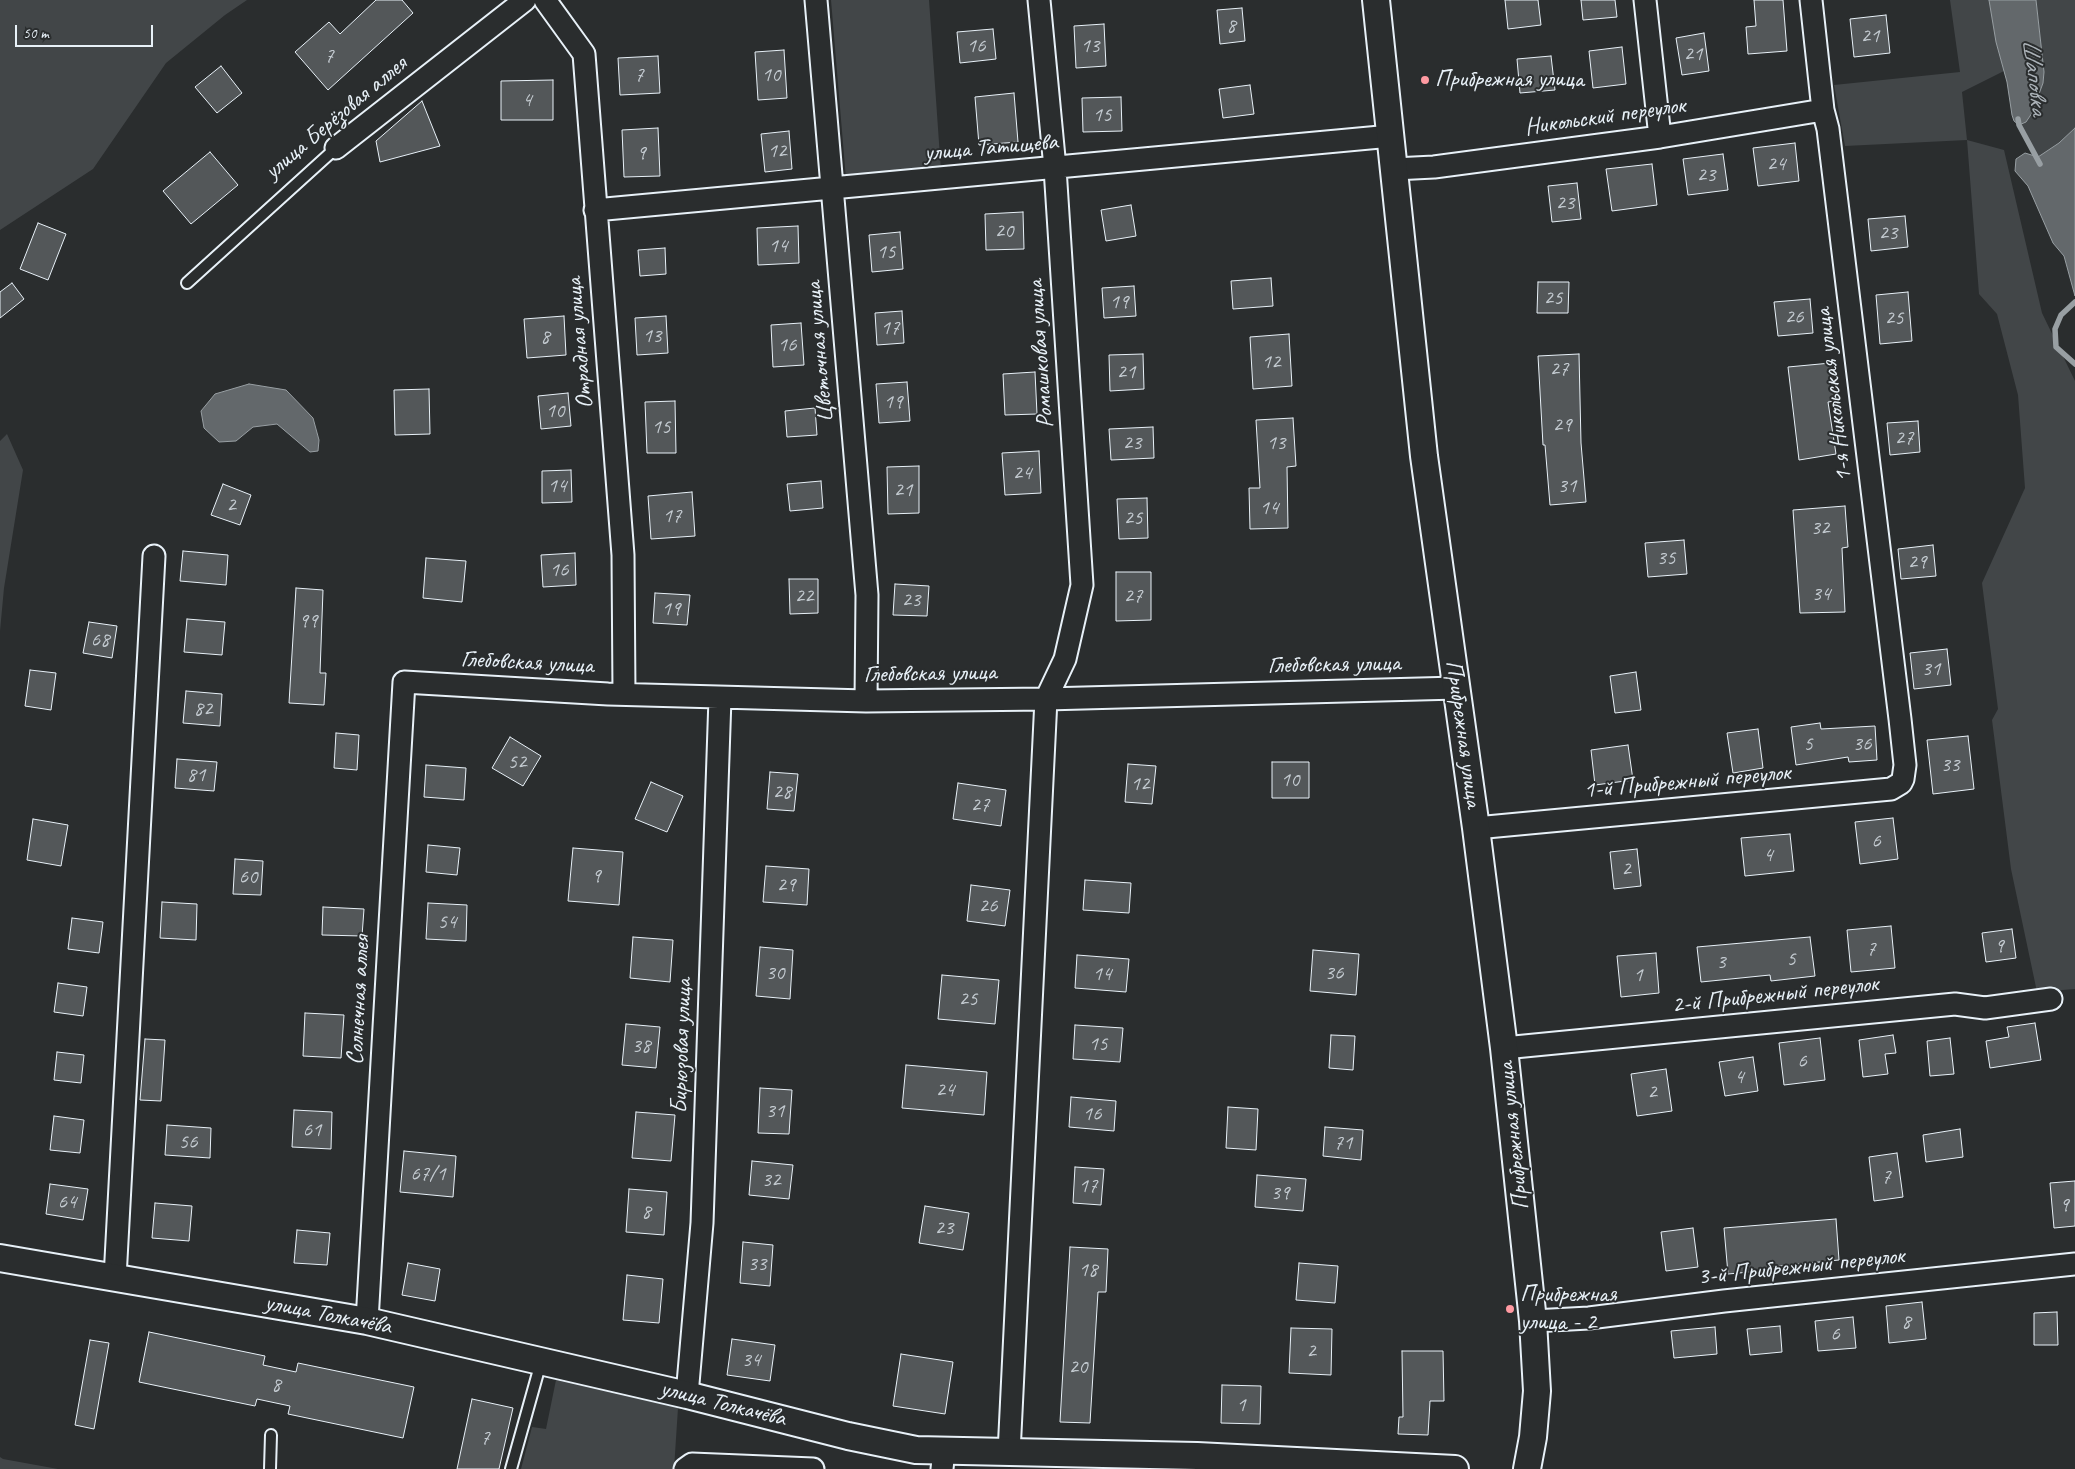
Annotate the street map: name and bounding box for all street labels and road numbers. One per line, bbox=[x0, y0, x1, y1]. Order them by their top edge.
street label: улица Берёзовая аллея bbox=[259, 50, 413, 186]
street label: Никольский переулок bbox=[1523, 91, 1687, 143]
street label: улица Татищева bbox=[923, 128, 1059, 168]
street label: Отрадная улица bbox=[560, 276, 600, 410]
street label: Ромашковая улица bbox=[1021, 279, 1061, 429]
street label: Цветочная улица bbox=[799, 280, 841, 424]
street label: 1-я Никольская улица bbox=[1809, 307, 1859, 483]
street label: Глебовская улица bbox=[460, 645, 594, 681]
street label: Глебовская улица bbox=[1267, 649, 1401, 681]
street label: Глебовская улица bbox=[863, 658, 997, 690]
street label: Прибрежная улица bbox=[1438, 658, 1488, 810]
street label: 1-й Прибрежный переулок bbox=[1582, 759, 1792, 805]
street label: Солнечная аллея bbox=[341, 934, 377, 1066]
street label: 2-й Прибрежный переулок bbox=[1670, 970, 1880, 1020]
street label: Бирюзовая улица bbox=[665, 978, 699, 1114]
street label: Прибрежная улица bbox=[1492, 1061, 1536, 1211]
street label: 3-й Прибрежный переулок bbox=[1696, 1242, 1906, 1292]
street label: улица Толкачёва bbox=[262, 1289, 394, 1341]
street label: улица Толкачёва bbox=[657, 1374, 789, 1434]

